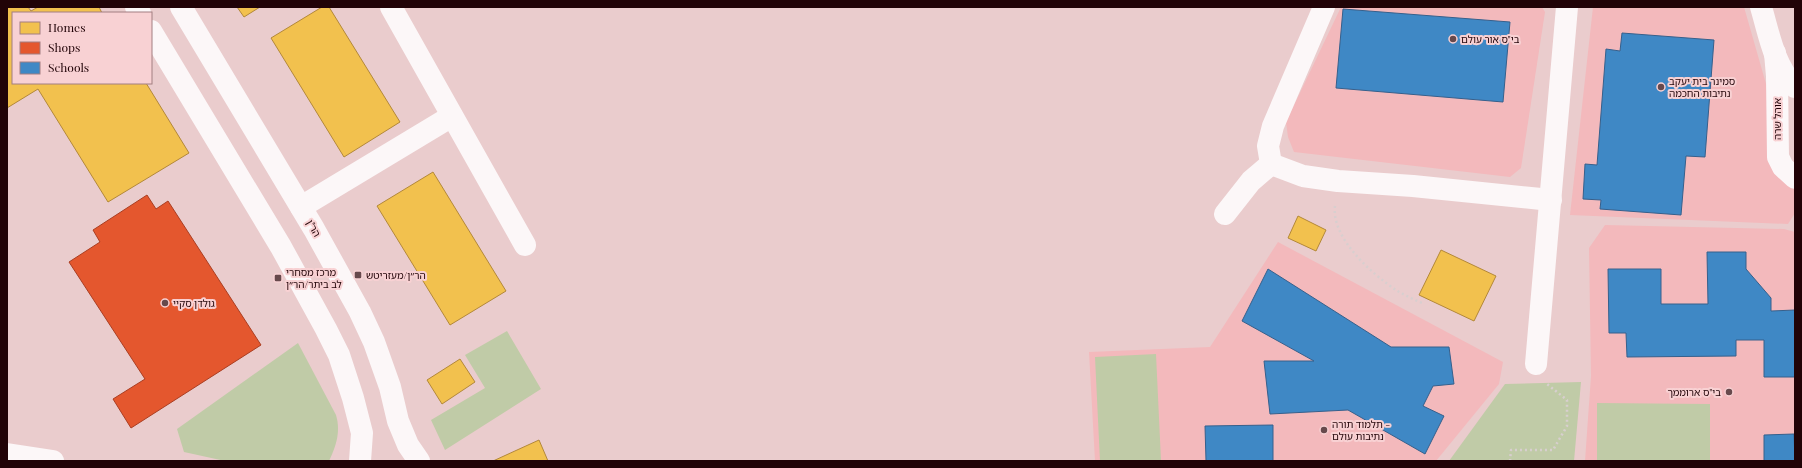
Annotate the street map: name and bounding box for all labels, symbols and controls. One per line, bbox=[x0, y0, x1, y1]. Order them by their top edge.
legend bbox=[12, 12, 152, 84]
text: Homes bbox=[48, 19, 86, 35]
place label: בי"ס אור עולם bbox=[1461, 32, 1520, 46]
marker: בי"ס אור עולם bbox=[1448, 34, 1458, 44]
text: Shops bbox=[48, 39, 80, 55]
text: Schools bbox=[48, 59, 89, 75]
place label: סמינר בית יעקב נתיבות החכמה bbox=[1669, 74, 1735, 100]
marker: סמינר בית יעקב נתיבות החכמה bbox=[1656, 82, 1666, 92]
street label: אוהל שרה bbox=[1770, 98, 1784, 140]
street label: הר"ן bbox=[303, 217, 325, 239]
place label: מרכז מסחרי לב ביתר/הר״ן bbox=[286, 265, 342, 291]
place label: הר״ן/מעזריטש bbox=[366, 268, 426, 282]
marker: הר״ן/מעזריטש bbox=[353, 270, 363, 280]
marker: מרכז מסחרי לב ביתר/הר״ן bbox=[273, 273, 283, 283]
place label: גולדן סקיי bbox=[173, 296, 215, 310]
marker: גולדן סקיי bbox=[160, 298, 170, 308]
place label: בי"ס ארוממך bbox=[1667, 385, 1721, 399]
marker: בי"ס ארוממך bbox=[1724, 387, 1734, 397]
place label: תלמוד תורה - נתיבות עולם bbox=[1332, 417, 1390, 443]
marker: תלמוד תורה - נתיבות עולם bbox=[1319, 425, 1329, 435]

